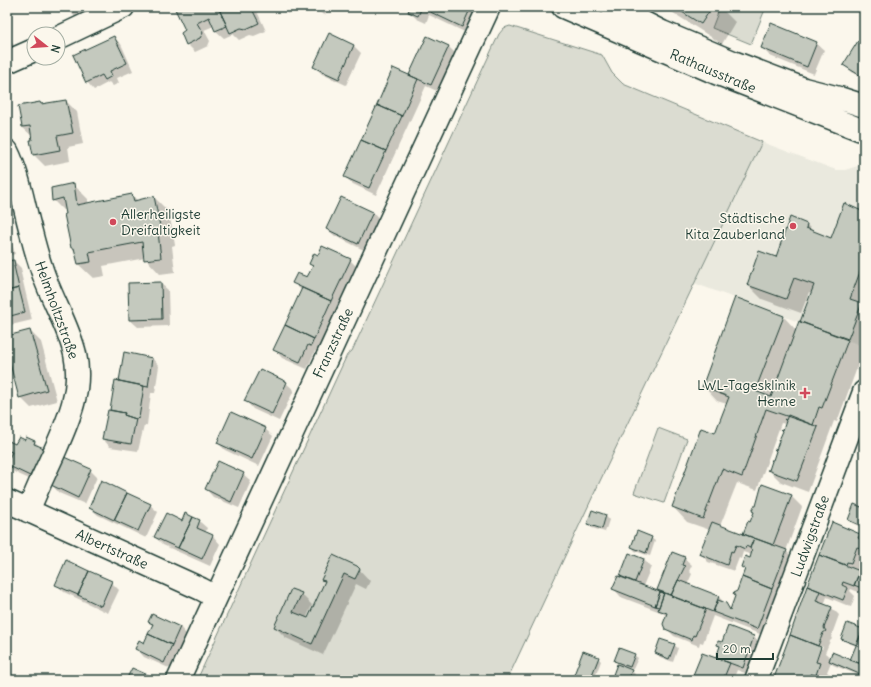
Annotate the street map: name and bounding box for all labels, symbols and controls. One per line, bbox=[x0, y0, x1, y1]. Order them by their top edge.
north arrow bbox=[26, 26, 66, 66]
text: N bbox=[48, 43, 63, 55]
street label: Rathausstraße bbox=[667, 45, 759, 97]
place label: Allerheiligste Dreifaltigkeit bbox=[121, 205, 201, 239]
place label: Städtische Kita Zauberland bbox=[685, 209, 785, 243]
marker: Allerheiligste Dreifaltigkeit bbox=[108, 217, 118, 227]
marker: Städtische Kita Zauberland bbox=[788, 221, 798, 231]
street label: Helmholtzstraße bbox=[31, 258, 83, 362]
street label: Franzstraße bbox=[309, 305, 357, 381]
place label: LWL-Tagesklinik Herne bbox=[697, 376, 796, 410]
marker: LWL-Tagesklinik Herne bbox=[799, 387, 811, 399]
street label: Ludwigstraße bbox=[787, 493, 833, 579]
street label: Albertstraße bbox=[73, 525, 151, 573]
scale bar bbox=[717, 635, 773, 661]
text: 20 m bbox=[723, 641, 751, 656]

